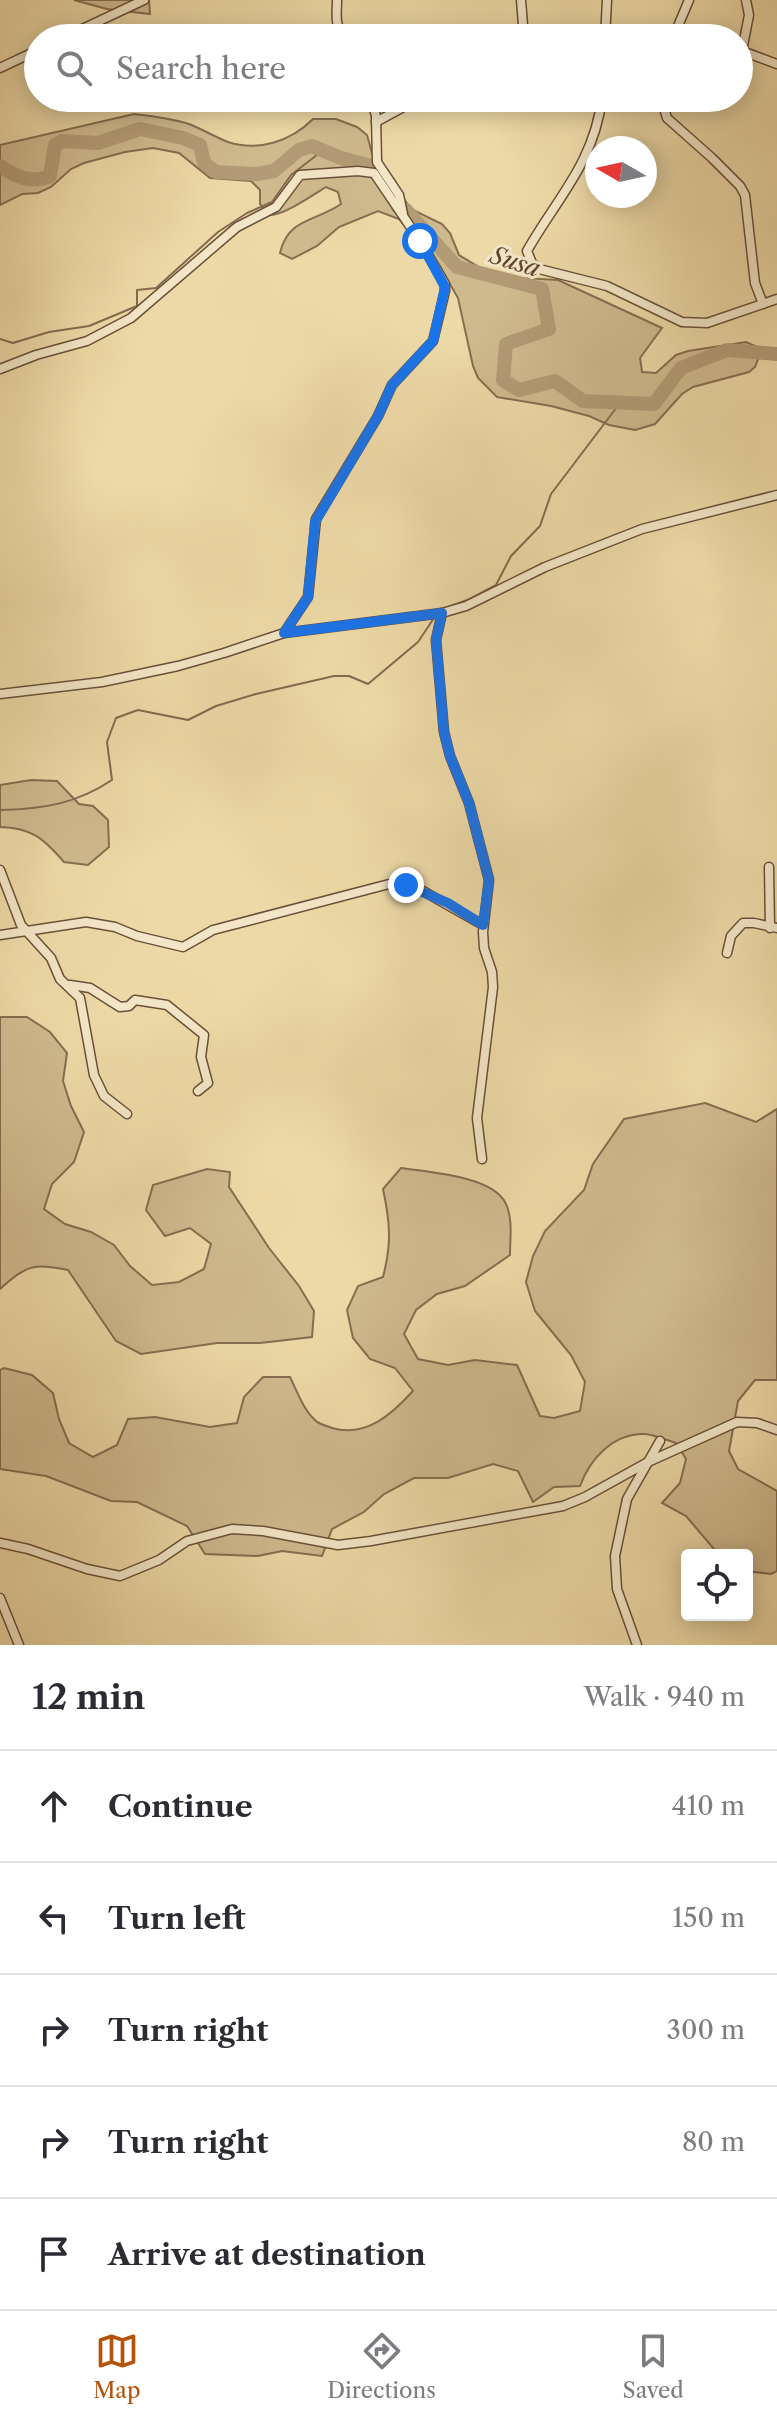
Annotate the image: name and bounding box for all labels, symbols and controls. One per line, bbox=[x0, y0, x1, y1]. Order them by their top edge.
search box bbox=[24, 24, 753, 112]
icon: search bbox=[52, 46, 96, 90]
text: Search here bbox=[116, 50, 286, 87]
north arrow bbox=[585, 136, 657, 208]
route start bbox=[402, 223, 438, 259]
water label: Susa bbox=[485, 240, 544, 283]
route end bbox=[388, 867, 424, 903]
map controls bbox=[681, 1549, 753, 1621]
button: locate bbox=[681, 1549, 753, 1621]
text: 12 min bbox=[32, 1676, 145, 1718]
text: Walk · 940 m bbox=[584, 1681, 745, 1713]
icon: ahead bbox=[32, 1784, 76, 1828]
text: Continue bbox=[108, 1788, 253, 1825]
text: 410 m bbox=[671, 1790, 745, 1822]
icon: left bbox=[32, 1896, 76, 1940]
text: Turn left bbox=[108, 1900, 245, 1937]
text: 150 m bbox=[672, 1902, 745, 1934]
icon: right bbox=[32, 2008, 76, 2052]
text: Turn right bbox=[108, 2012, 268, 2049]
text: 300 m bbox=[667, 2014, 745, 2046]
icon: right bbox=[32, 2120, 76, 2164]
text: Turn right bbox=[108, 2124, 268, 2161]
text: 80 m bbox=[682, 2126, 745, 2158]
icon: arrive bbox=[32, 2232, 76, 2276]
text: Arrive at destination bbox=[108, 2236, 426, 2273]
tab: Map bbox=[93, 2329, 141, 2404]
tab: Directions bbox=[327, 2329, 436, 2404]
tab: Saved bbox=[623, 2329, 684, 2404]

